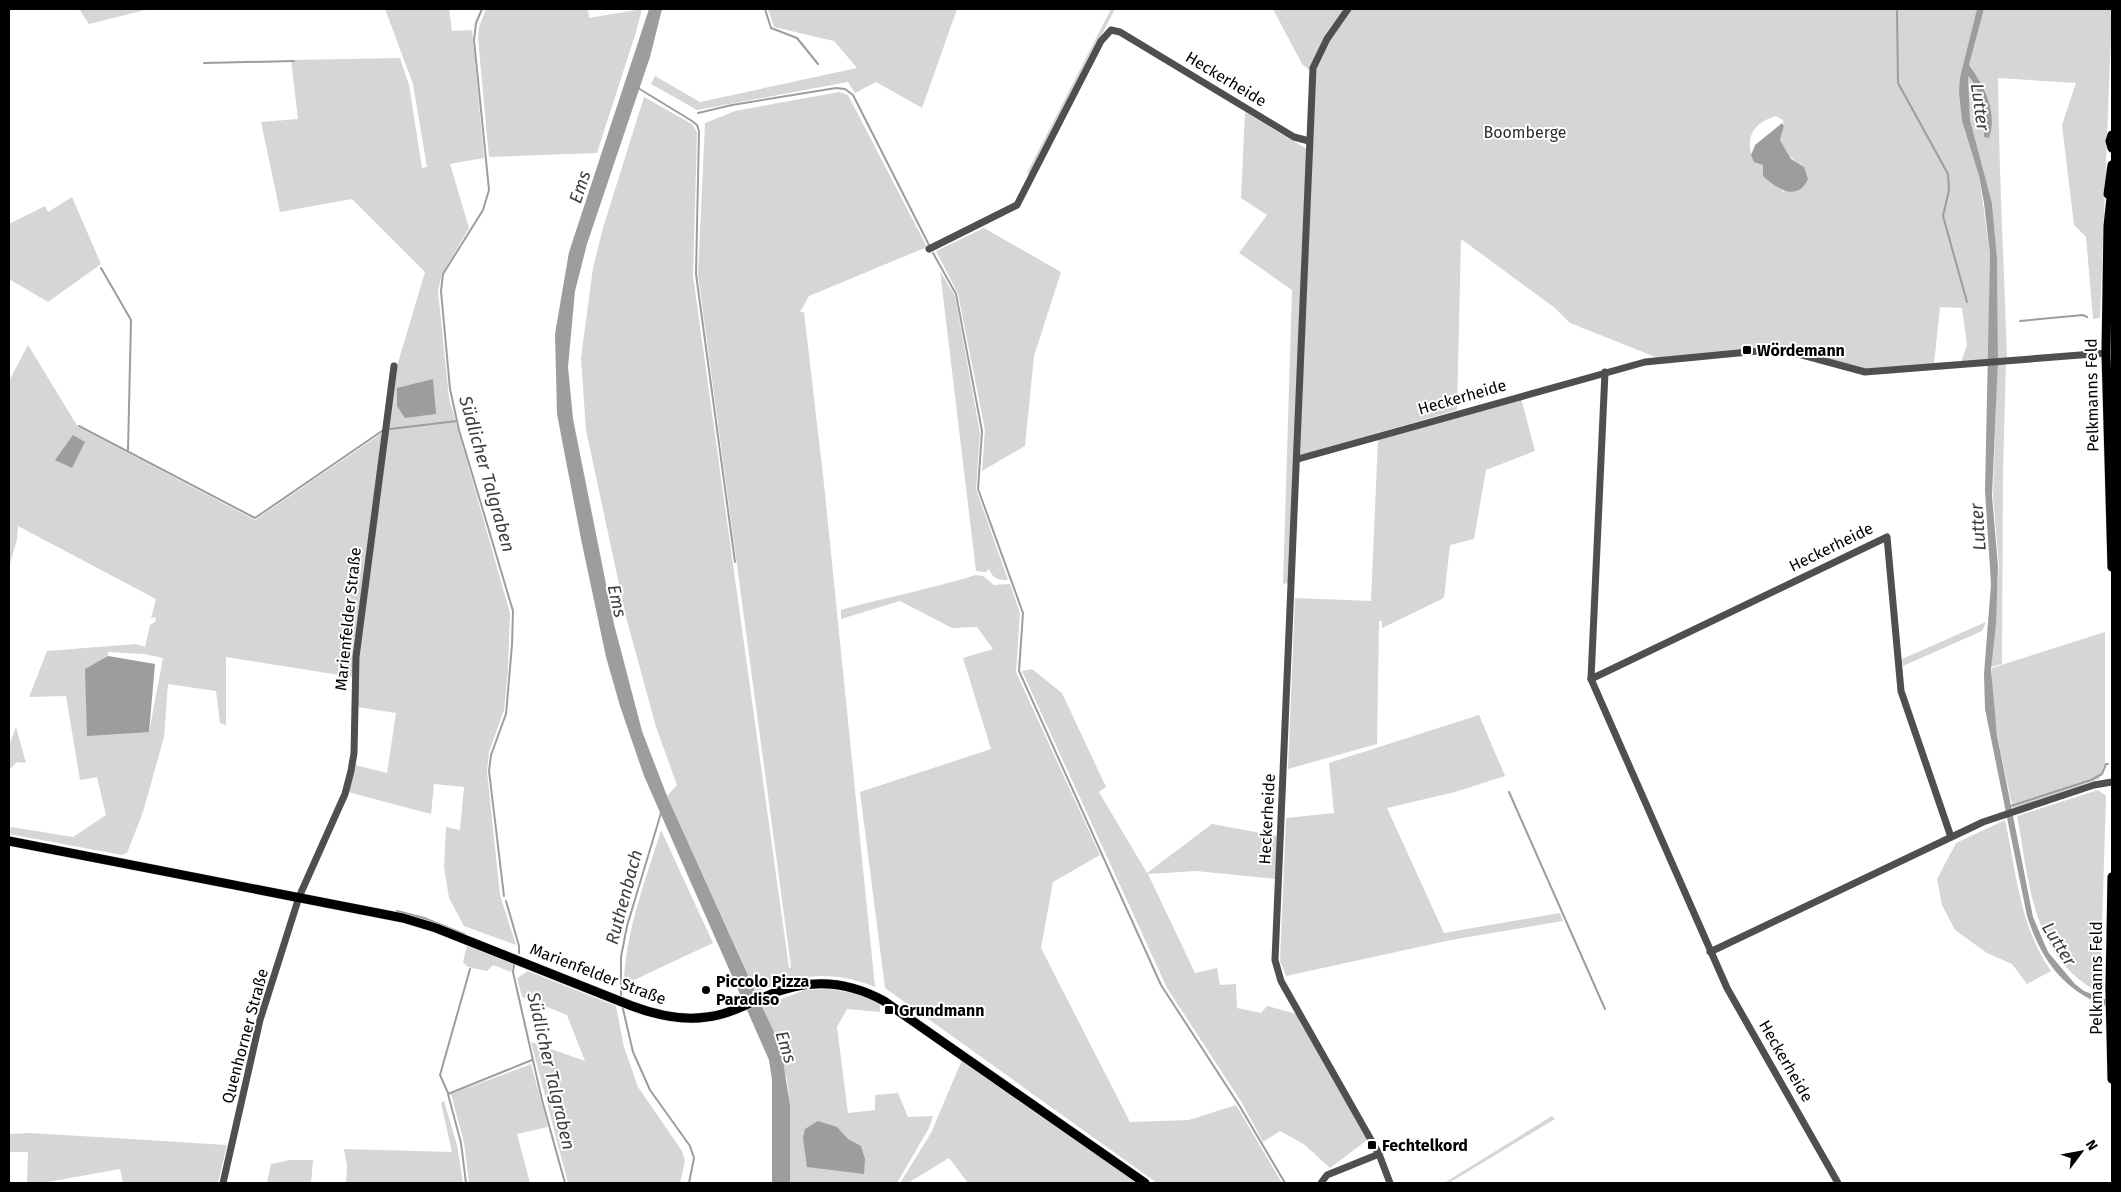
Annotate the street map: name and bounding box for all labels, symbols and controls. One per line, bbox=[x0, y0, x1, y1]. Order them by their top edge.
street label: Heckerheide bbox=[1182, 47, 1270, 111]
water label: Lutter bbox=[1966, 82, 1994, 133]
park label: Boomberge bbox=[1483, 123, 1567, 142]
water label: Ems bbox=[564, 168, 596, 206]
street label: Pelkmanns Feld bbox=[2082, 338, 2102, 452]
place label: Wördemann bbox=[1757, 341, 1845, 360]
marker: Wördemann bbox=[1741, 344, 1753, 356]
street label: Heckerheide bbox=[1416, 375, 1508, 419]
water label: Südlicher Talgraben bbox=[454, 392, 520, 555]
water label: Lutter bbox=[1965, 501, 1991, 551]
street label: Heckerheide bbox=[1786, 518, 1876, 576]
street label: Marienfelder Straße bbox=[331, 546, 365, 692]
water label: Ems bbox=[603, 582, 631, 620]
street label: Heckerheide bbox=[1255, 773, 1279, 865]
water label: Ruthenbach bbox=[601, 847, 647, 947]
water label: Lutter bbox=[2037, 918, 2082, 971]
street label: Pelkmanns Feld bbox=[2087, 921, 2106, 1035]
street label: Marienfelder Straße bbox=[527, 939, 669, 1009]
street label: Quenhorner Straße bbox=[218, 966, 272, 1106]
place label: Piccolo Pizza Paradiso bbox=[716, 972, 810, 1009]
marker: Piccolo Pizza Paradiso bbox=[700, 984, 712, 996]
water label: Südlicher Talgraben bbox=[522, 989, 580, 1152]
place label: Grundmann bbox=[899, 1001, 984, 1020]
marker: Grundmann bbox=[883, 1004, 895, 1016]
street label: Heckerheide bbox=[1755, 1017, 1817, 1105]
water label: Ems bbox=[770, 1028, 802, 1066]
north arrow bbox=[2056, 1127, 2106, 1177]
place label: Fechtelkord bbox=[1382, 1136, 1468, 1155]
text: N bbox=[2082, 1137, 2101, 1154]
marker: Fechtelkord bbox=[1366, 1139, 1378, 1151]

